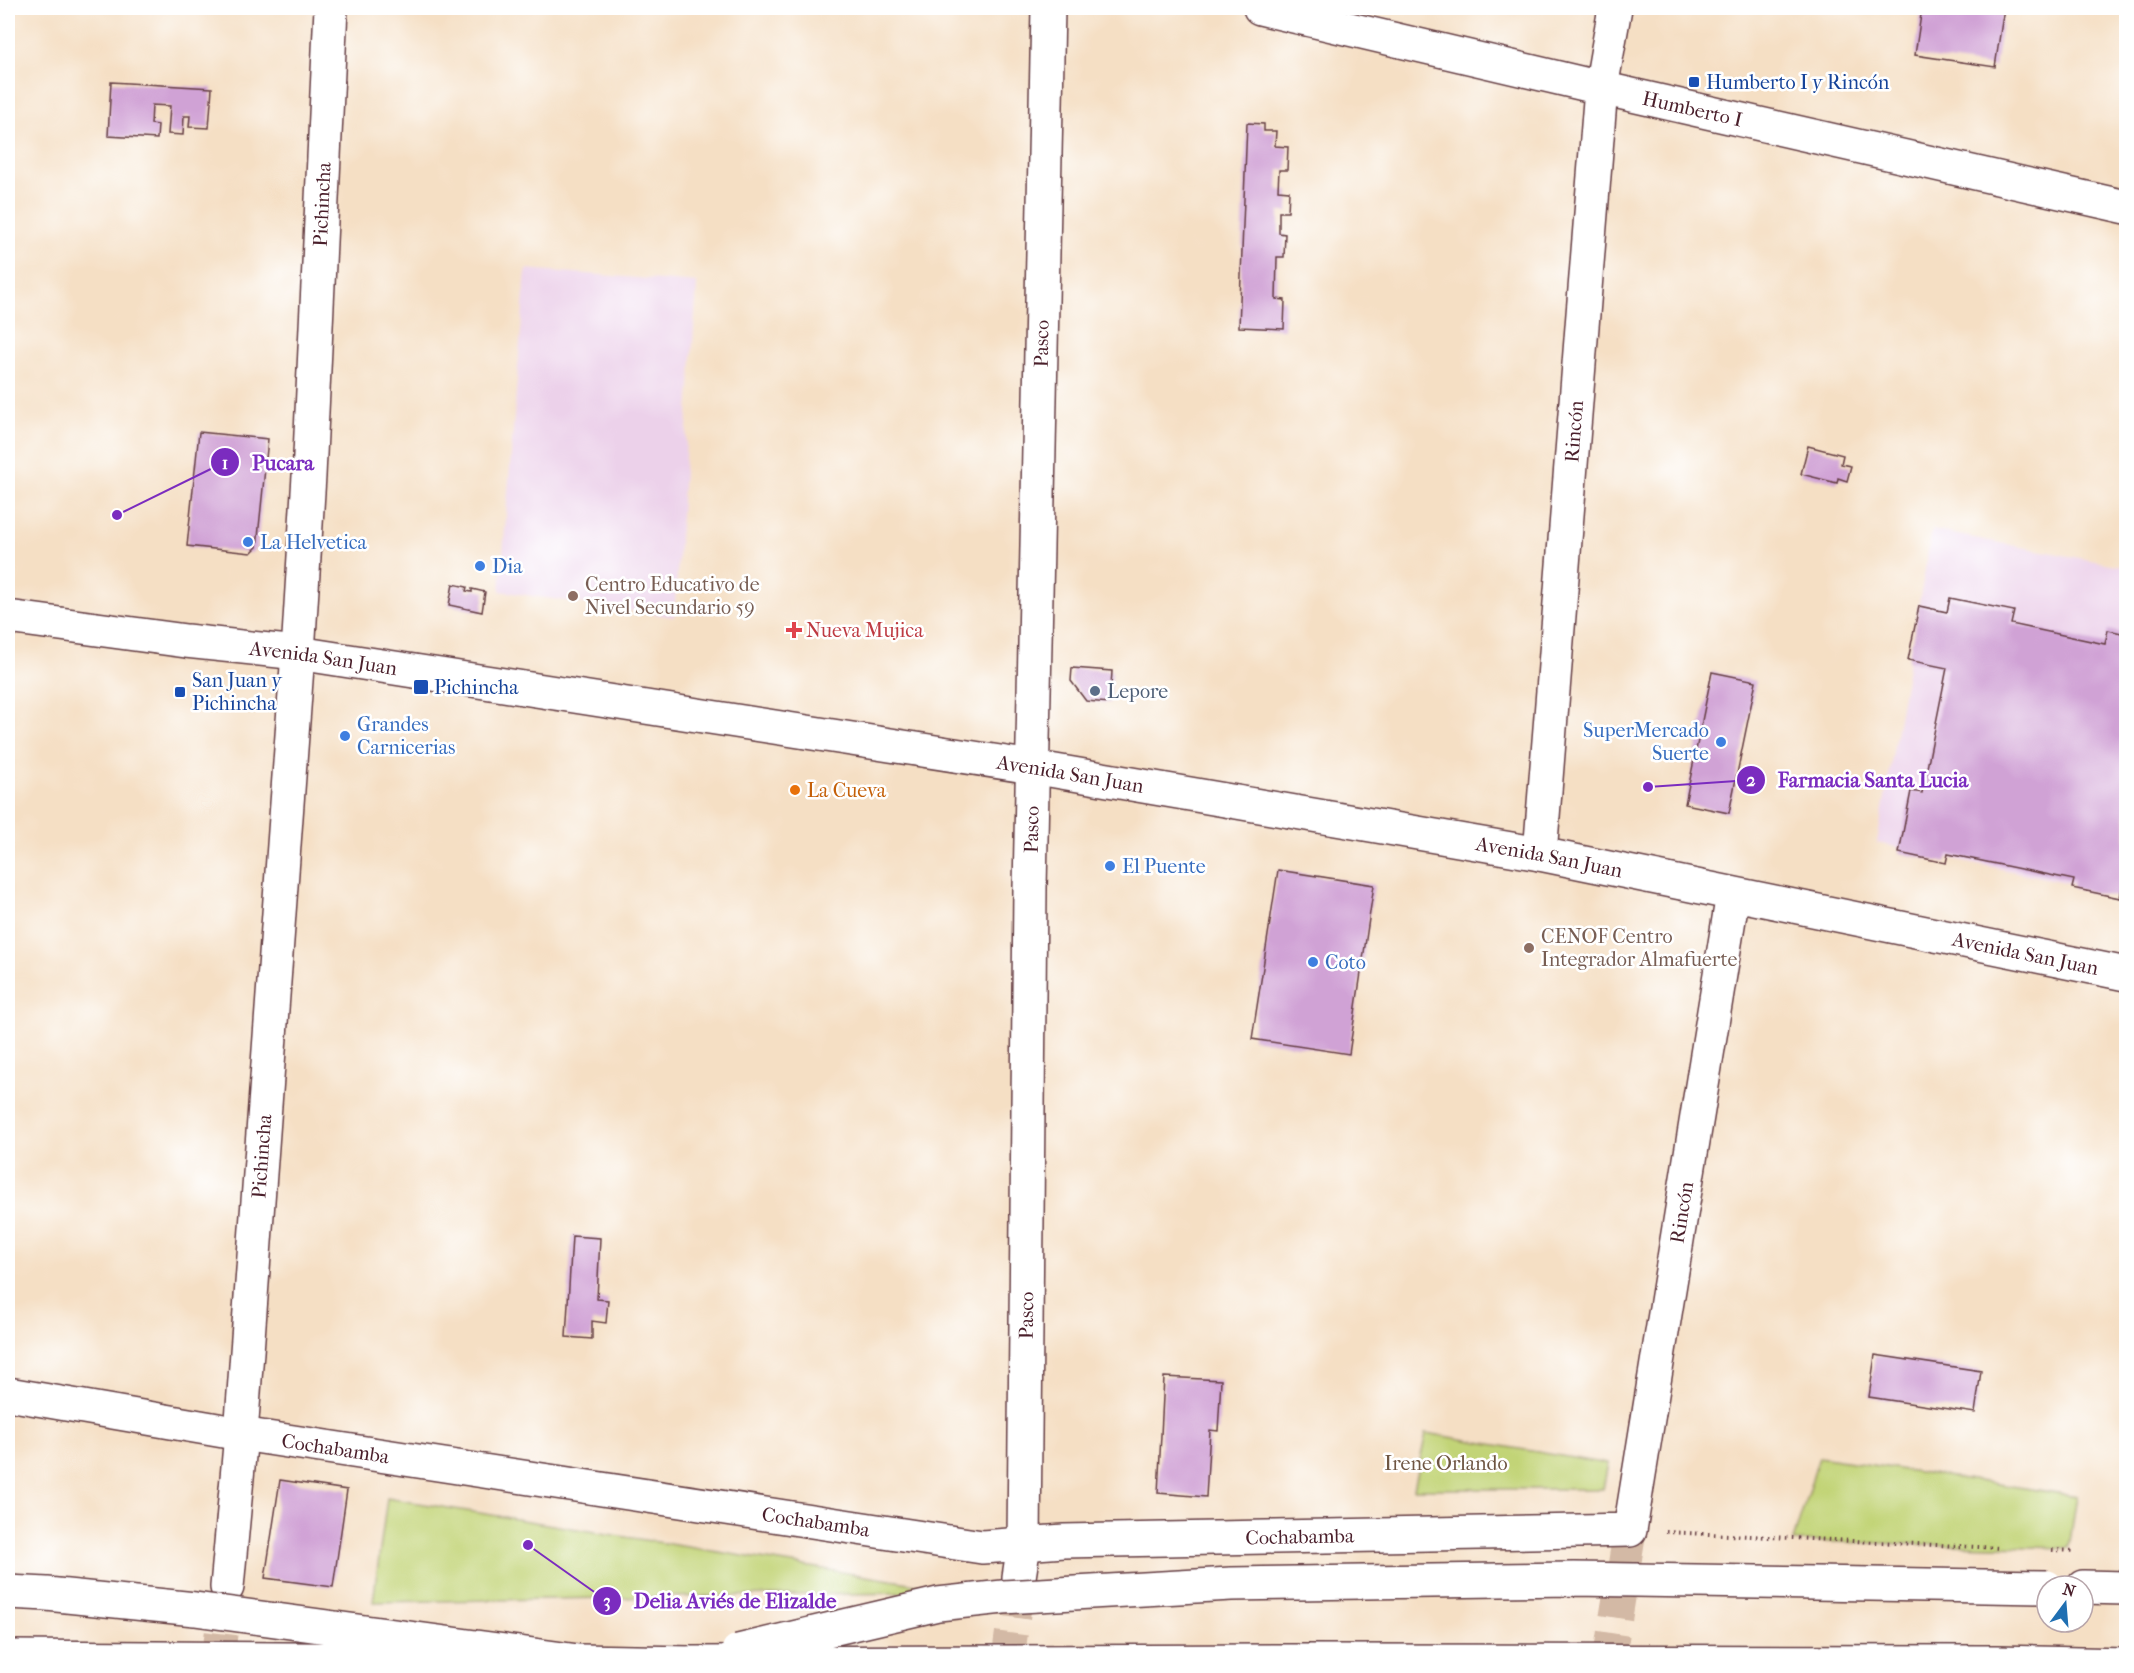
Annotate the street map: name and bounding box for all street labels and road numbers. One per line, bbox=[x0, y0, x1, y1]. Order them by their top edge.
street label: Humberto I bbox=[1640, 86, 1745, 131]
street label: Pichincha bbox=[308, 161, 335, 247]
street label: Pasco bbox=[1029, 320, 1053, 367]
street label: Rincón bbox=[1560, 399, 1588, 463]
street label: Avenida San Juan bbox=[247, 636, 399, 680]
street label: Avenida San Juan bbox=[994, 750, 1146, 798]
street label: Pasco bbox=[1019, 805, 1043, 853]
street label: Avenida San Juan bbox=[1473, 832, 1625, 882]
street label: Avenida San Juan bbox=[1949, 927, 2101, 980]
street label: Pichincha bbox=[247, 1113, 276, 1199]
street label: Rincón bbox=[1665, 1179, 1698, 1245]
street label: Pasco bbox=[1014, 1292, 1038, 1339]
street label: Cochabamba bbox=[280, 1429, 392, 1468]
street label: Cochabamba bbox=[760, 1502, 872, 1541]
street label: Cochabamba bbox=[1245, 1524, 1355, 1549]

